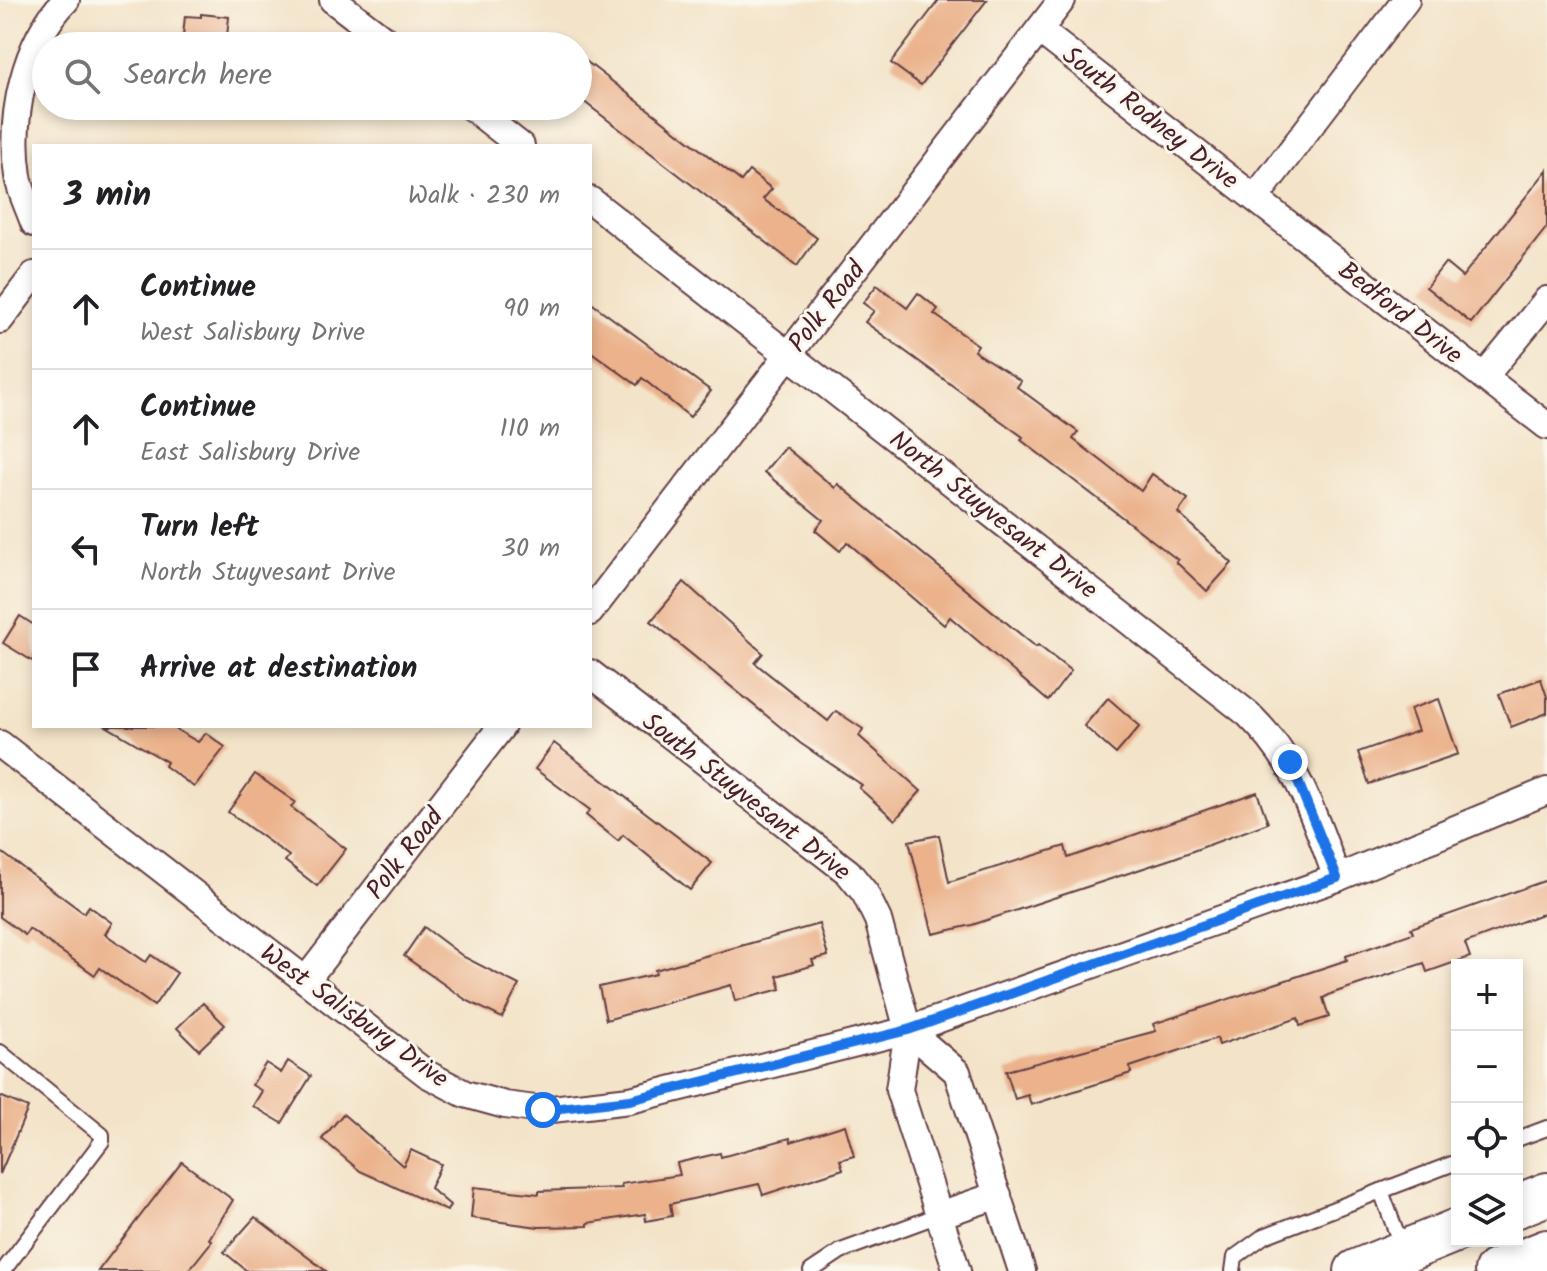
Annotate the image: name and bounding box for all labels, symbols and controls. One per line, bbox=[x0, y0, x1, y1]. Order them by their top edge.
search box bbox=[32, 32, 592, 120]
street label: South Rodney Drive bbox=[1052, 36, 1248, 201]
text: Search here bbox=[124, 52, 272, 100]
icon: search bbox=[60, 54, 104, 98]
text: 3 min bbox=[64, 169, 151, 223]
text: Walk · 230 m bbox=[408, 175, 560, 217]
street label: Polk Road bbox=[778, 251, 878, 362]
street label: Bedford Drive bbox=[1328, 251, 1472, 376]
text: Continue bbox=[140, 264, 256, 312]
icon: ahead bbox=[64, 287, 108, 331]
text: 90 m bbox=[503, 288, 560, 330]
text: West Salisbury Drive bbox=[140, 312, 365, 354]
text: Continue bbox=[140, 384, 256, 432]
icon: ahead bbox=[64, 407, 108, 451]
text: 110 m bbox=[500, 408, 560, 450]
street label: North Stuyvesant Drive bbox=[879, 420, 1107, 611]
text: East Salisbury Drive bbox=[140, 432, 360, 474]
text: Turn left bbox=[140, 504, 259, 552]
icon: left bbox=[64, 527, 108, 571]
text: 30 m bbox=[501, 528, 560, 570]
text: North Stuyvesant Drive bbox=[140, 552, 396, 594]
text: Arrive at destination bbox=[140, 645, 417, 693]
icon: arrive bbox=[64, 647, 108, 691]
street label: South Stuyvesant Drive bbox=[632, 702, 860, 893]
route end bbox=[1272, 744, 1308, 780]
street label: Polk Road bbox=[356, 798, 456, 909]
street label: West Salisbury Drive bbox=[251, 934, 457, 1100]
map controls bbox=[1451, 959, 1523, 1247]
button: + bbox=[1451, 959, 1523, 1031]
button: − bbox=[1451, 1031, 1523, 1103]
route start bbox=[525, 1092, 561, 1128]
button: locate bbox=[1451, 1103, 1523, 1175]
button: layers bbox=[1451, 1175, 1523, 1247]

